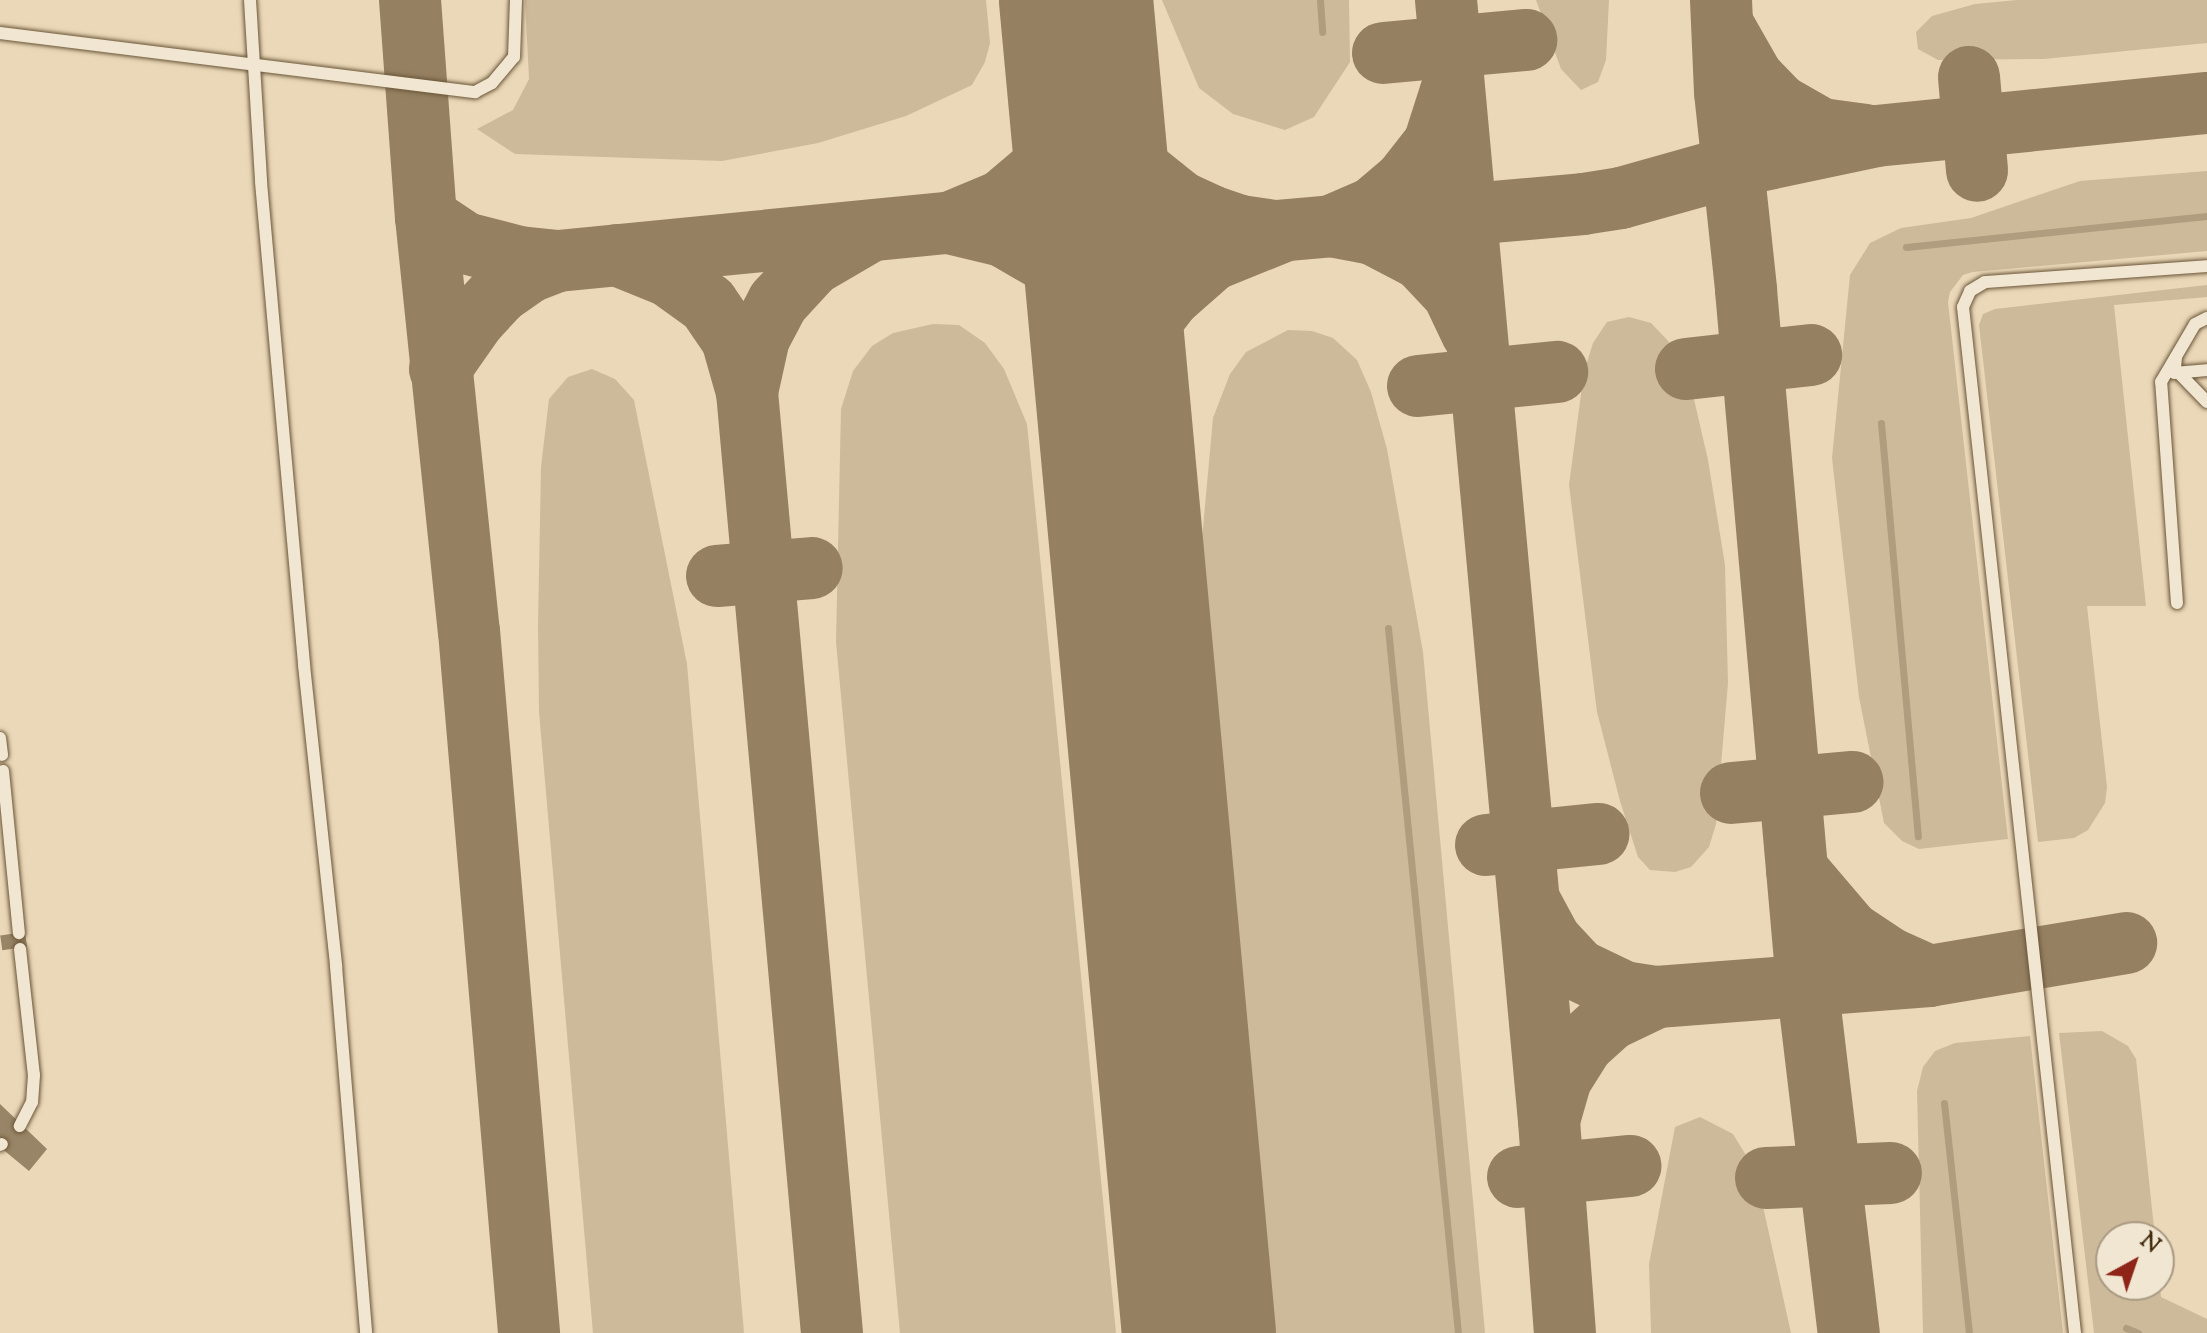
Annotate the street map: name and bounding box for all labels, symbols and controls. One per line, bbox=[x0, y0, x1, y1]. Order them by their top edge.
north arrow bbox=[2095, 1221, 2175, 1301]
text: N bbox=[2132, 1226, 2166, 1262]

